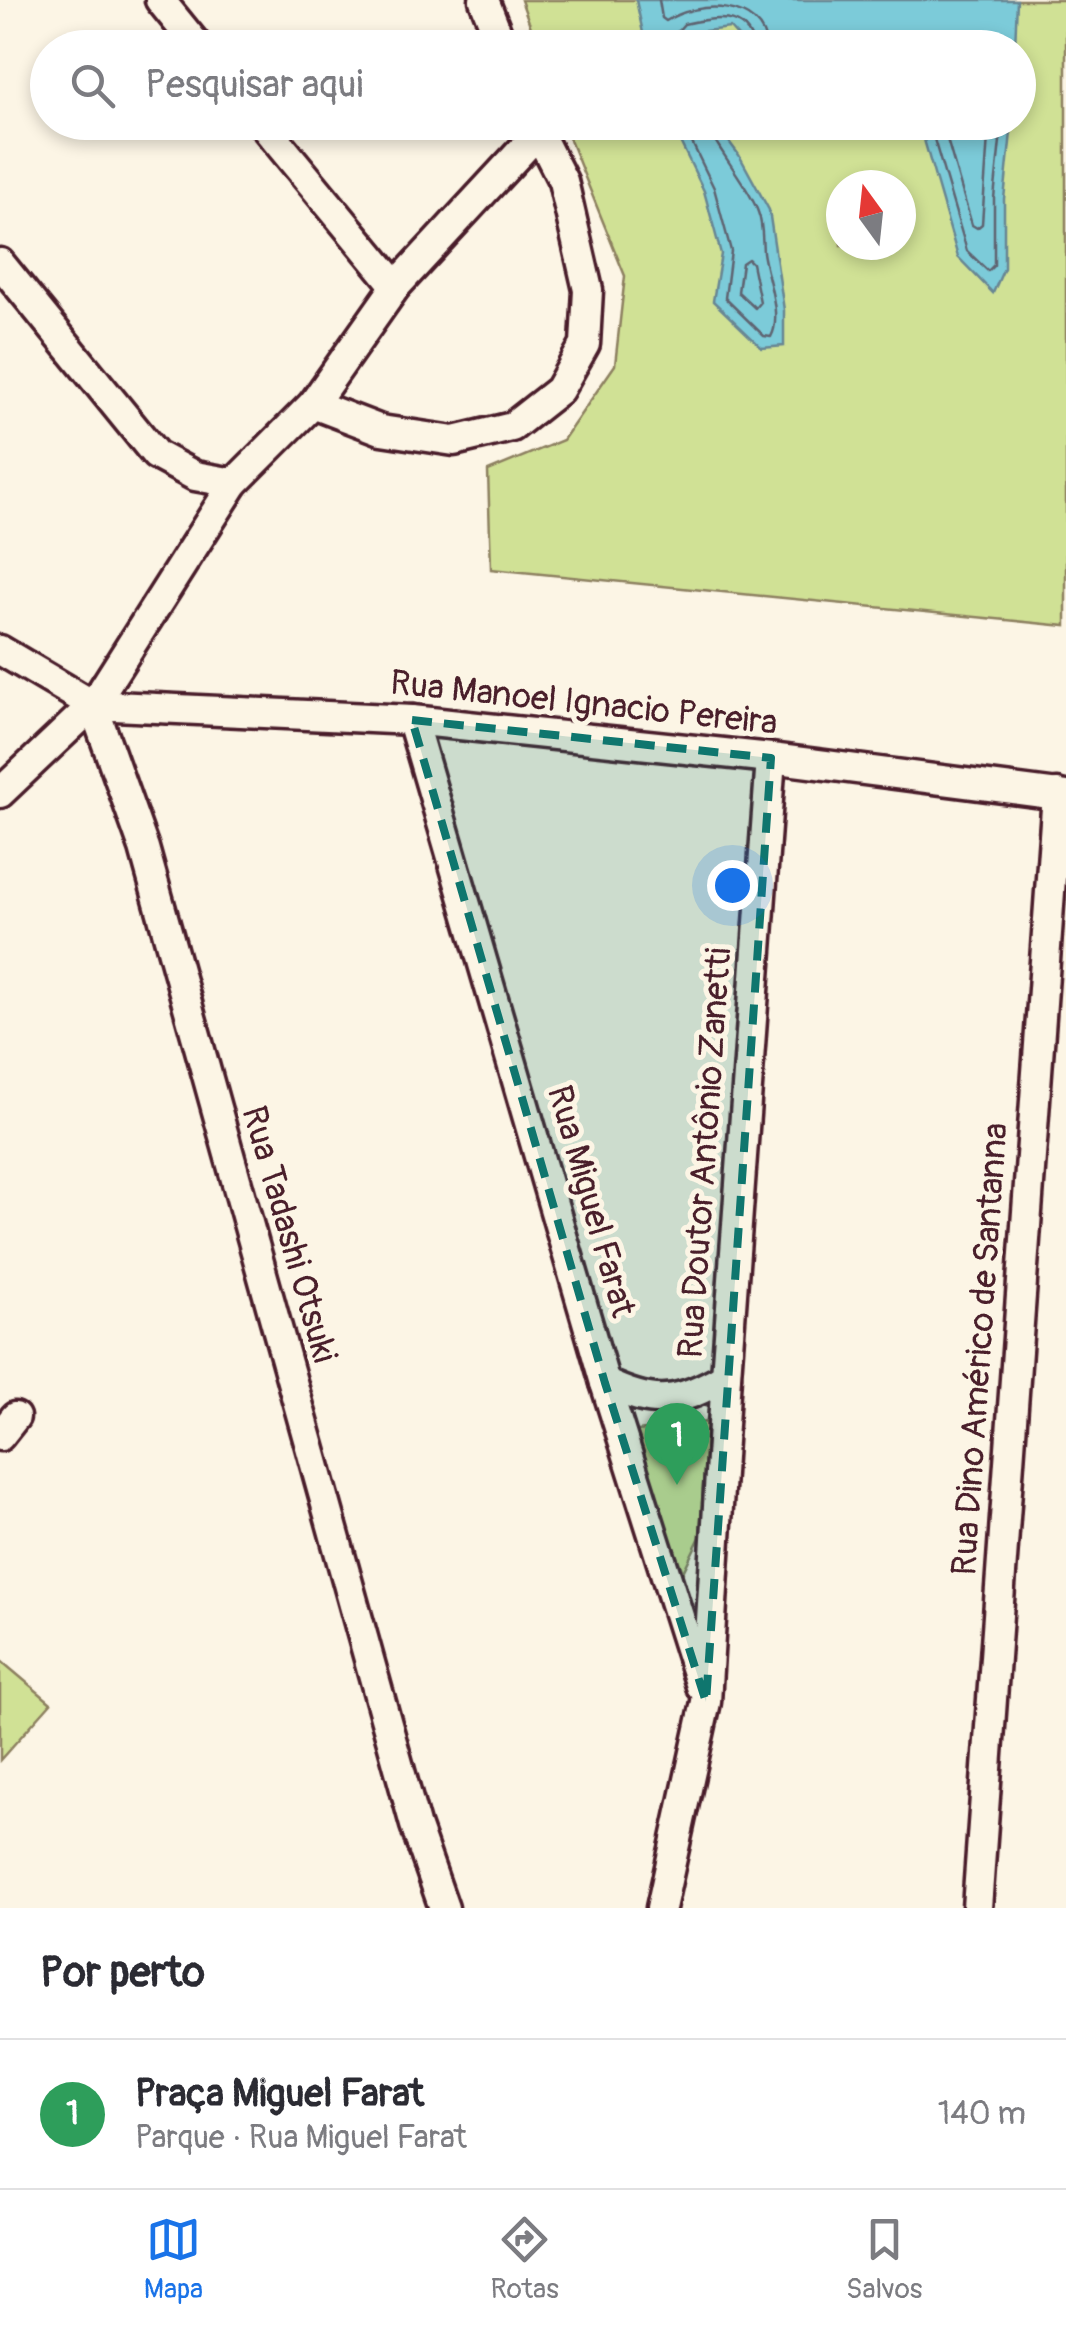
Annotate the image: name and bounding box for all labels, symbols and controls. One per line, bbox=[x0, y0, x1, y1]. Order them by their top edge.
search box bbox=[30, 30, 1036, 140]
icon: search bbox=[65, 58, 120, 113]
text: Pesquisar aqui bbox=[145, 61, 363, 109]
north arrow bbox=[826, 170, 916, 260]
street label: Rua Manoel Ignacio Pereira bbox=[388, 661, 780, 745]
your location bbox=[707, 860, 758, 911]
street label: Rua Doutor Antônio Zanetti bbox=[669, 946, 741, 1360]
street label: Rua Miguel Farat bbox=[537, 1081, 645, 1323]
street label: Rua Tadashi Otsuki bbox=[231, 1101, 347, 1368]
street label: Rua Dino Américo de Santanna bbox=[942, 1121, 1018, 1577]
pin: 1 bbox=[644, 1402, 710, 1485]
text: Por perto bbox=[40, 1947, 205, 1999]
text: Praça Miguel Farat bbox=[135, 2070, 424, 2118]
text: 1 bbox=[66, 2094, 79, 2134]
text: 140 m bbox=[938, 2094, 1026, 2134]
text: Parque · Rua Miguel Farat bbox=[135, 2118, 467, 2158]
tab: Mapa bbox=[144, 2212, 203, 2307]
tab: Rotas bbox=[491, 2212, 559, 2307]
tab: Salvos bbox=[846, 2212, 922, 2307]

